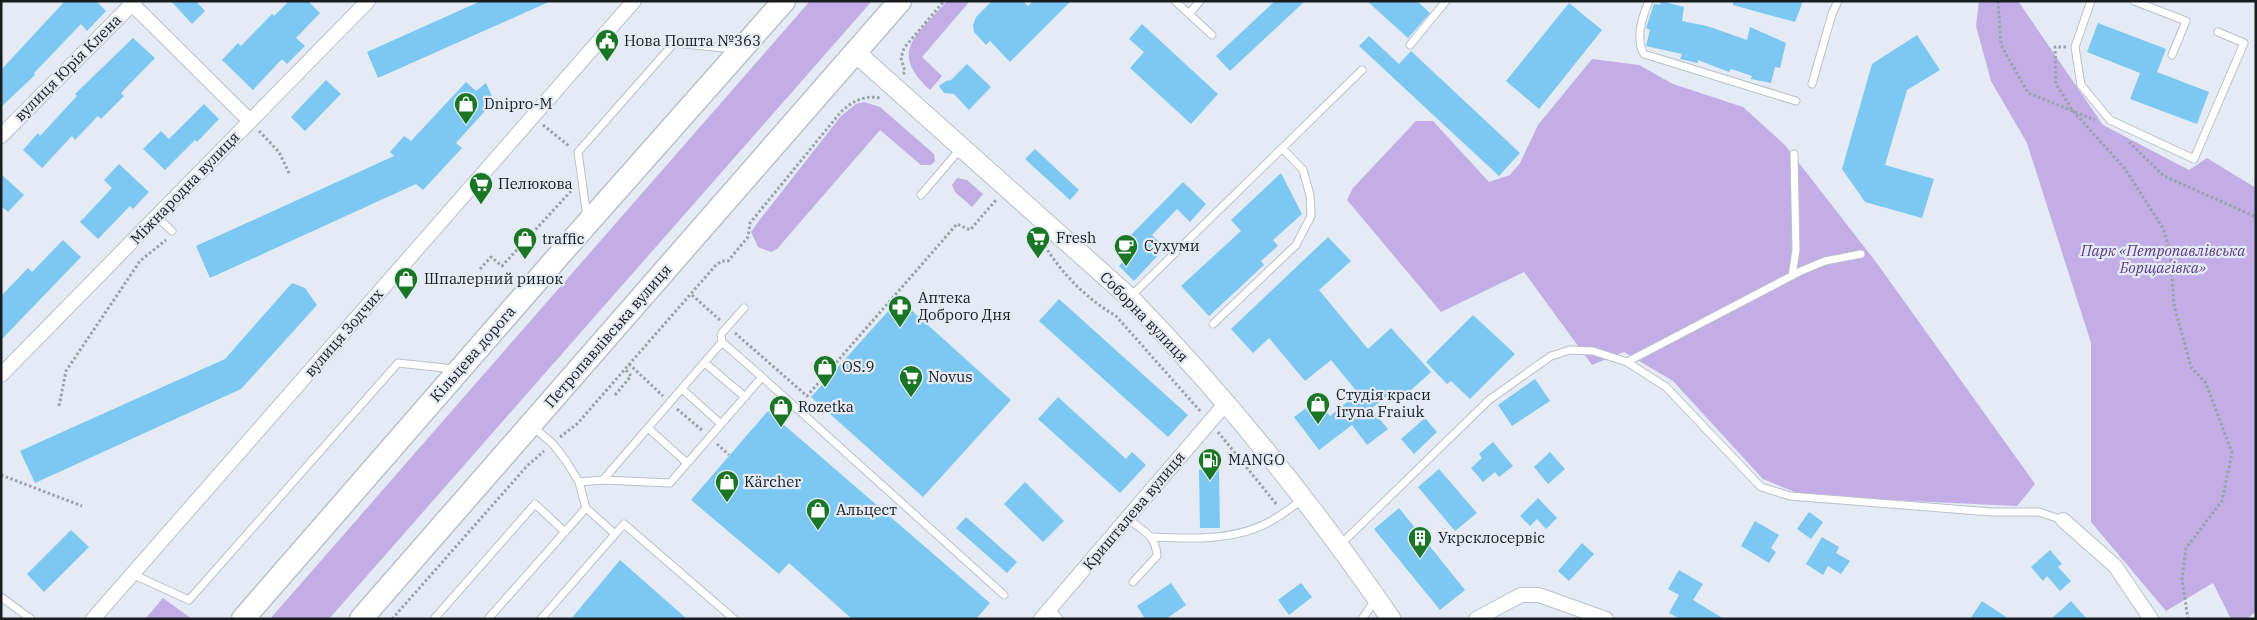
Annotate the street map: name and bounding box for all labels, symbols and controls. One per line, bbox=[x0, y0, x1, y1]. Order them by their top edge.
street label: вулиця Юрія Клена bbox=[10, 10, 125, 125]
public building icon: Нова Пошта №363 bbox=[594, 28, 620, 62]
place label: Нова Пошта №363 bbox=[624, 31, 761, 50]
shop icon: Dnipro-M bbox=[453, 91, 479, 125]
place label: Dnipro-M bbox=[484, 94, 552, 113]
street label: Міжнародна вулиця bbox=[126, 127, 243, 248]
supermarket icon: Пелюкова bbox=[468, 171, 494, 205]
place label: Пелюкова bbox=[498, 174, 573, 193]
supermarket icon: Fresh bbox=[1025, 225, 1051, 259]
shop icon: traffic bbox=[512, 226, 538, 260]
place label: Fresh bbox=[1056, 228, 1096, 247]
place label: traffic bbox=[542, 229, 585, 248]
cafe icon: Сухуми bbox=[1113, 233, 1139, 267]
place label: Сухуми bbox=[1144, 236, 1200, 255]
park label: Парк «Петропавлівська Борщагівка» bbox=[2080, 241, 2246, 277]
street label: Петропавлівська вулиця bbox=[540, 260, 675, 411]
shop icon: Шпалерний ринок bbox=[393, 266, 419, 300]
street label: Соборна вулиця bbox=[1096, 267, 1193, 366]
place label: Шпалерний ринок bbox=[424, 269, 563, 288]
street label: вулиця Зодчих bbox=[300, 285, 387, 381]
place label: Аптека Доброго Дня bbox=[918, 288, 1011, 324]
pharmacy icon: Аптека Доброго Дня bbox=[887, 294, 913, 328]
street label: Кільцева дорога bbox=[426, 302, 519, 406]
shop icon: OS.9 bbox=[812, 354, 838, 388]
place label: OS.9 bbox=[842, 357, 875, 376]
supermarket icon: Novus bbox=[898, 364, 924, 398]
place label: Novus bbox=[928, 367, 973, 386]
place label: Студія краси Iryna Fraiuk bbox=[1336, 385, 1431, 421]
shop icon: Студія краси Iryna Fraiuk bbox=[1305, 391, 1331, 425]
shop icon: Rozetka bbox=[768, 394, 794, 428]
place label: Rozetka bbox=[798, 397, 854, 416]
fuel station icon: MANGO bbox=[1197, 447, 1223, 481]
street label: Кришталева вулиця bbox=[1078, 448, 1189, 574]
place label: MANGO bbox=[1228, 450, 1285, 469]
shop icon: Kärcher bbox=[714, 469, 740, 503]
place label: Kärcher bbox=[744, 472, 801, 491]
shop icon: Альцест bbox=[805, 497, 831, 531]
place label: Альцест bbox=[836, 500, 897, 519]
building icon: Укрсклосервіс bbox=[1407, 525, 1433, 559]
place label: Укрсклосервіс bbox=[1438, 528, 1545, 547]

